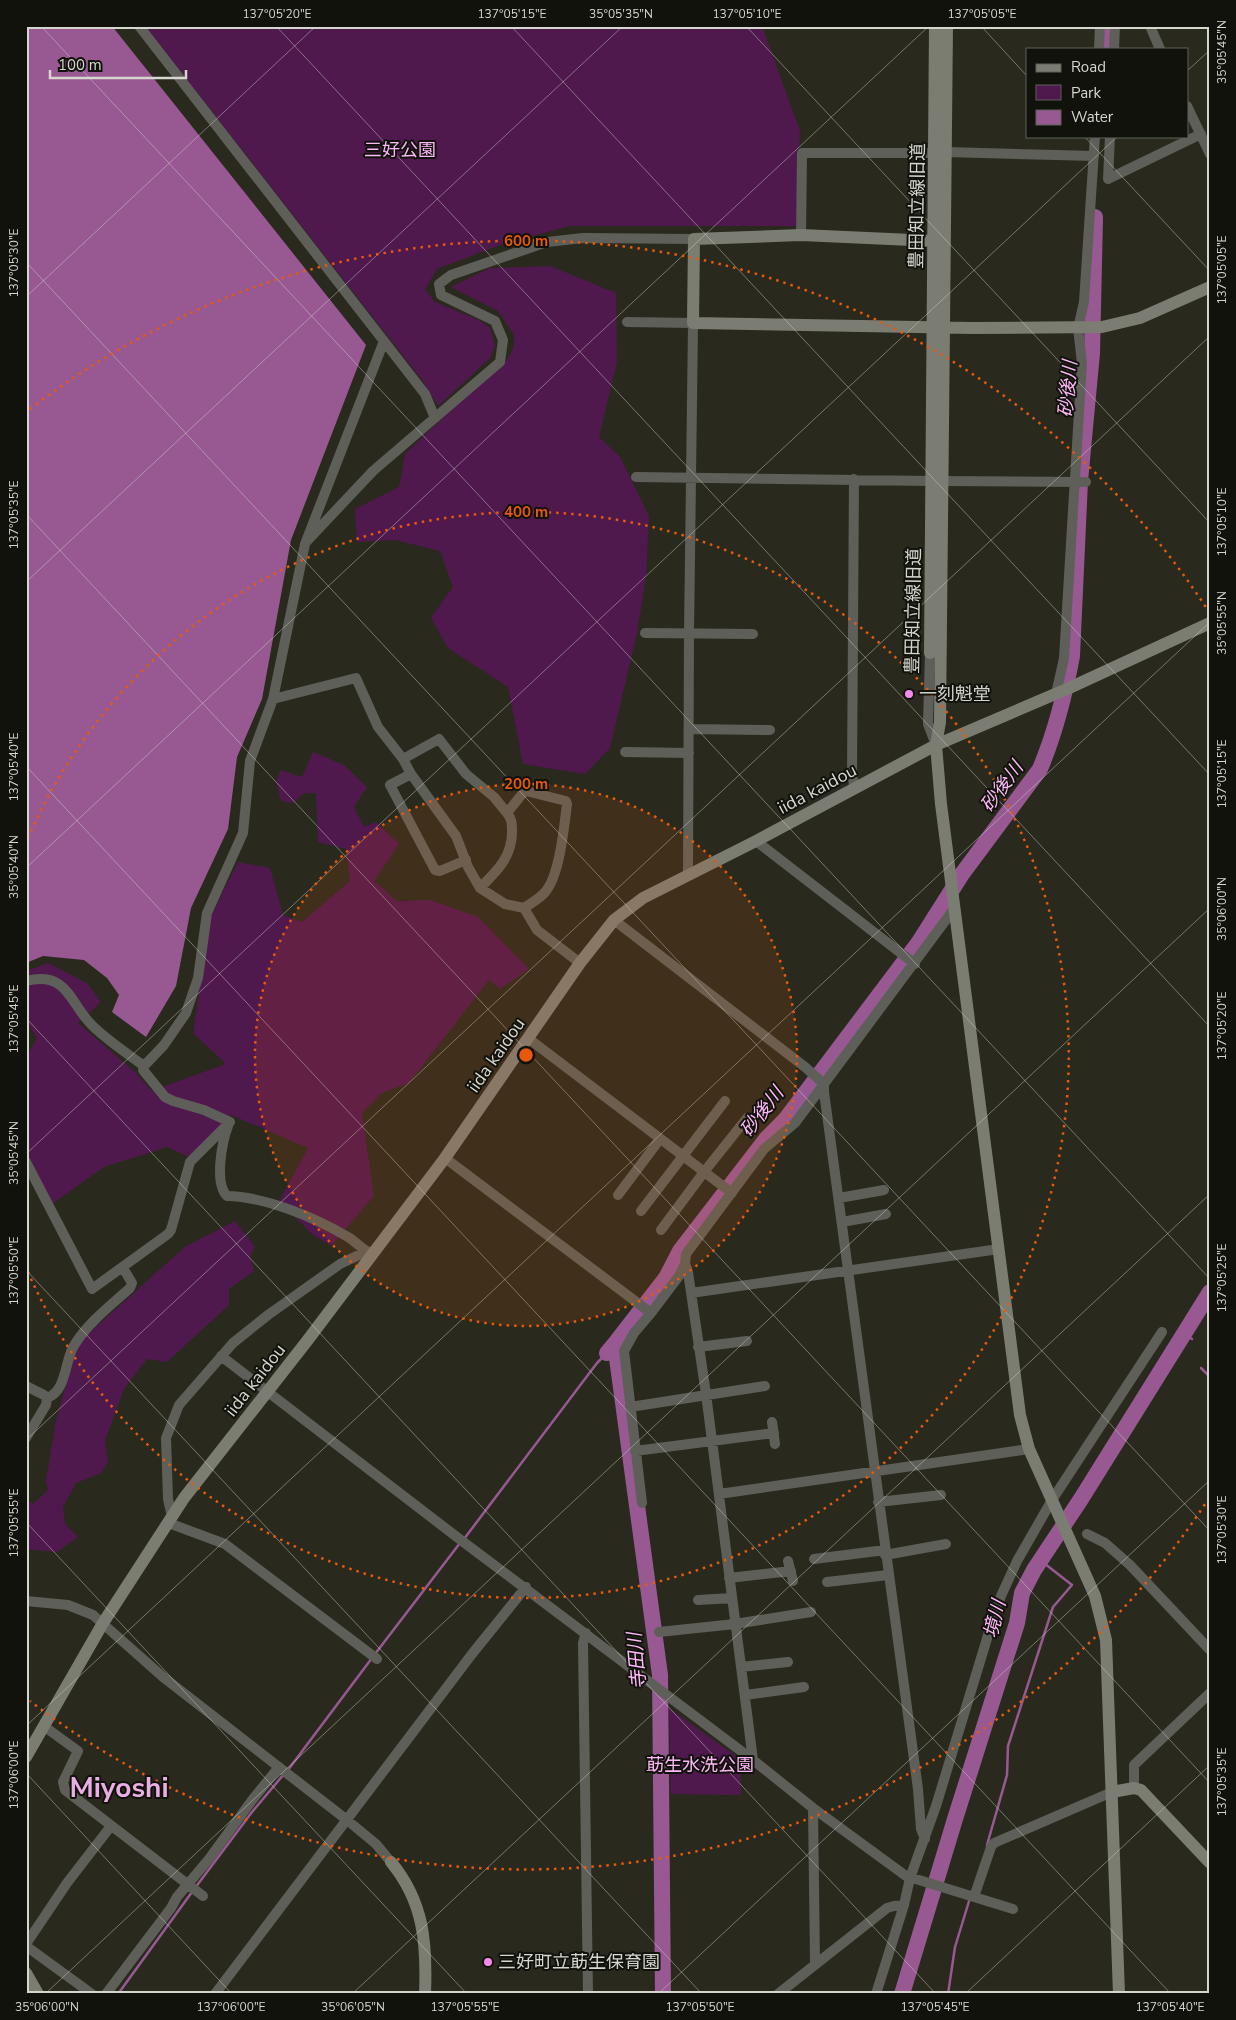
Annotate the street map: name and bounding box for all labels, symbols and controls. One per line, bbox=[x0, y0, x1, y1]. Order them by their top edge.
text: 137°05'20"E bbox=[242, 6, 312, 22]
text: 137°05'15"E bbox=[477, 6, 547, 22]
text: 35°05'35"N bbox=[589, 6, 653, 22]
text: 137°05'10"E bbox=[712, 6, 782, 22]
text: 137°05'05"E bbox=[947, 6, 1017, 22]
text: 35°05'45"N bbox=[1214, 20, 1230, 84]
scale bar bbox=[50, 48, 186, 80]
legend bbox=[1026, 48, 1188, 138]
text: 100 m bbox=[58, 55, 102, 75]
text: Road bbox=[1071, 57, 1106, 77]
text: Park bbox=[1071, 83, 1101, 103]
text: Water bbox=[1071, 107, 1114, 127]
park label: 三好公園 bbox=[364, 138, 436, 162]
street label: 豊田知立線旧道 bbox=[904, 143, 930, 269]
text: 137°05'30"E bbox=[6, 228, 22, 298]
text: 600 m bbox=[504, 231, 548, 251]
text: 137°05'05"E bbox=[1214, 235, 1230, 305]
water label: 砂後川 bbox=[1053, 357, 1084, 419]
text: 137°05'35"E bbox=[6, 480, 22, 550]
text: 137°05'10"E bbox=[1214, 487, 1230, 557]
text: 400 m bbox=[504, 502, 548, 522]
street label: 豊田知立線旧道 bbox=[900, 548, 926, 674]
text: 35°05'55"N bbox=[1214, 591, 1230, 655]
place label: 一刻魁堂 bbox=[919, 682, 991, 706]
marker: 一刻魁堂 bbox=[903, 688, 915, 700]
text: 137°05'40"E bbox=[6, 732, 22, 802]
text: 137°05'15"E bbox=[1214, 739, 1230, 809]
water label: 砂後川 bbox=[975, 755, 1030, 818]
street label: iida kaidou bbox=[773, 758, 861, 820]
text: 200 m bbox=[504, 774, 548, 794]
text: 35°05'40"N bbox=[6, 835, 22, 899]
text: 35°06'00"N bbox=[1214, 877, 1230, 941]
text: 137°05'45"E bbox=[6, 984, 22, 1054]
text: 137°05'20"E bbox=[1214, 991, 1230, 1061]
street label: iida kaidou bbox=[461, 1013, 531, 1097]
centre of rings bbox=[517, 1046, 535, 1064]
water label: 砂後川 bbox=[734, 1080, 791, 1142]
text: 35°05'45"N bbox=[6, 1121, 22, 1185]
text: 137°05'50"E bbox=[6, 1236, 22, 1306]
text: 137°05'25"E bbox=[1214, 1243, 1230, 1313]
street label: iida kaidou bbox=[219, 1339, 291, 1421]
text: 137°05'55"E bbox=[6, 1488, 22, 1558]
text: 137°05'30"E bbox=[1214, 1495, 1230, 1565]
water label: 境川 bbox=[978, 1595, 1013, 1641]
water label: 寺田川 bbox=[621, 1629, 652, 1691]
text: 137°06'00"E bbox=[6, 1740, 22, 1810]
text: 137°05'35"E bbox=[1214, 1747, 1230, 1817]
park label: 莇生水洗公園 bbox=[646, 1753, 754, 1777]
district label: Miyoshi bbox=[69, 1769, 169, 1807]
place label: 三好町立莇生保育園 bbox=[498, 1950, 660, 1974]
marker: 三好町立莇生保育園 bbox=[482, 1956, 494, 1968]
text: 35°06'00"N bbox=[15, 1999, 79, 2015]
text: 137°06'00"E bbox=[196, 1999, 266, 2015]
text: 35°06'05"N bbox=[321, 1999, 385, 2015]
text: 137°05'55"E bbox=[430, 1999, 500, 2015]
text: 137°05'50"E bbox=[665, 1999, 735, 2015]
text: 137°05'45"E bbox=[900, 1999, 970, 2015]
text: 137°05'40"E bbox=[1135, 1999, 1205, 2015]

